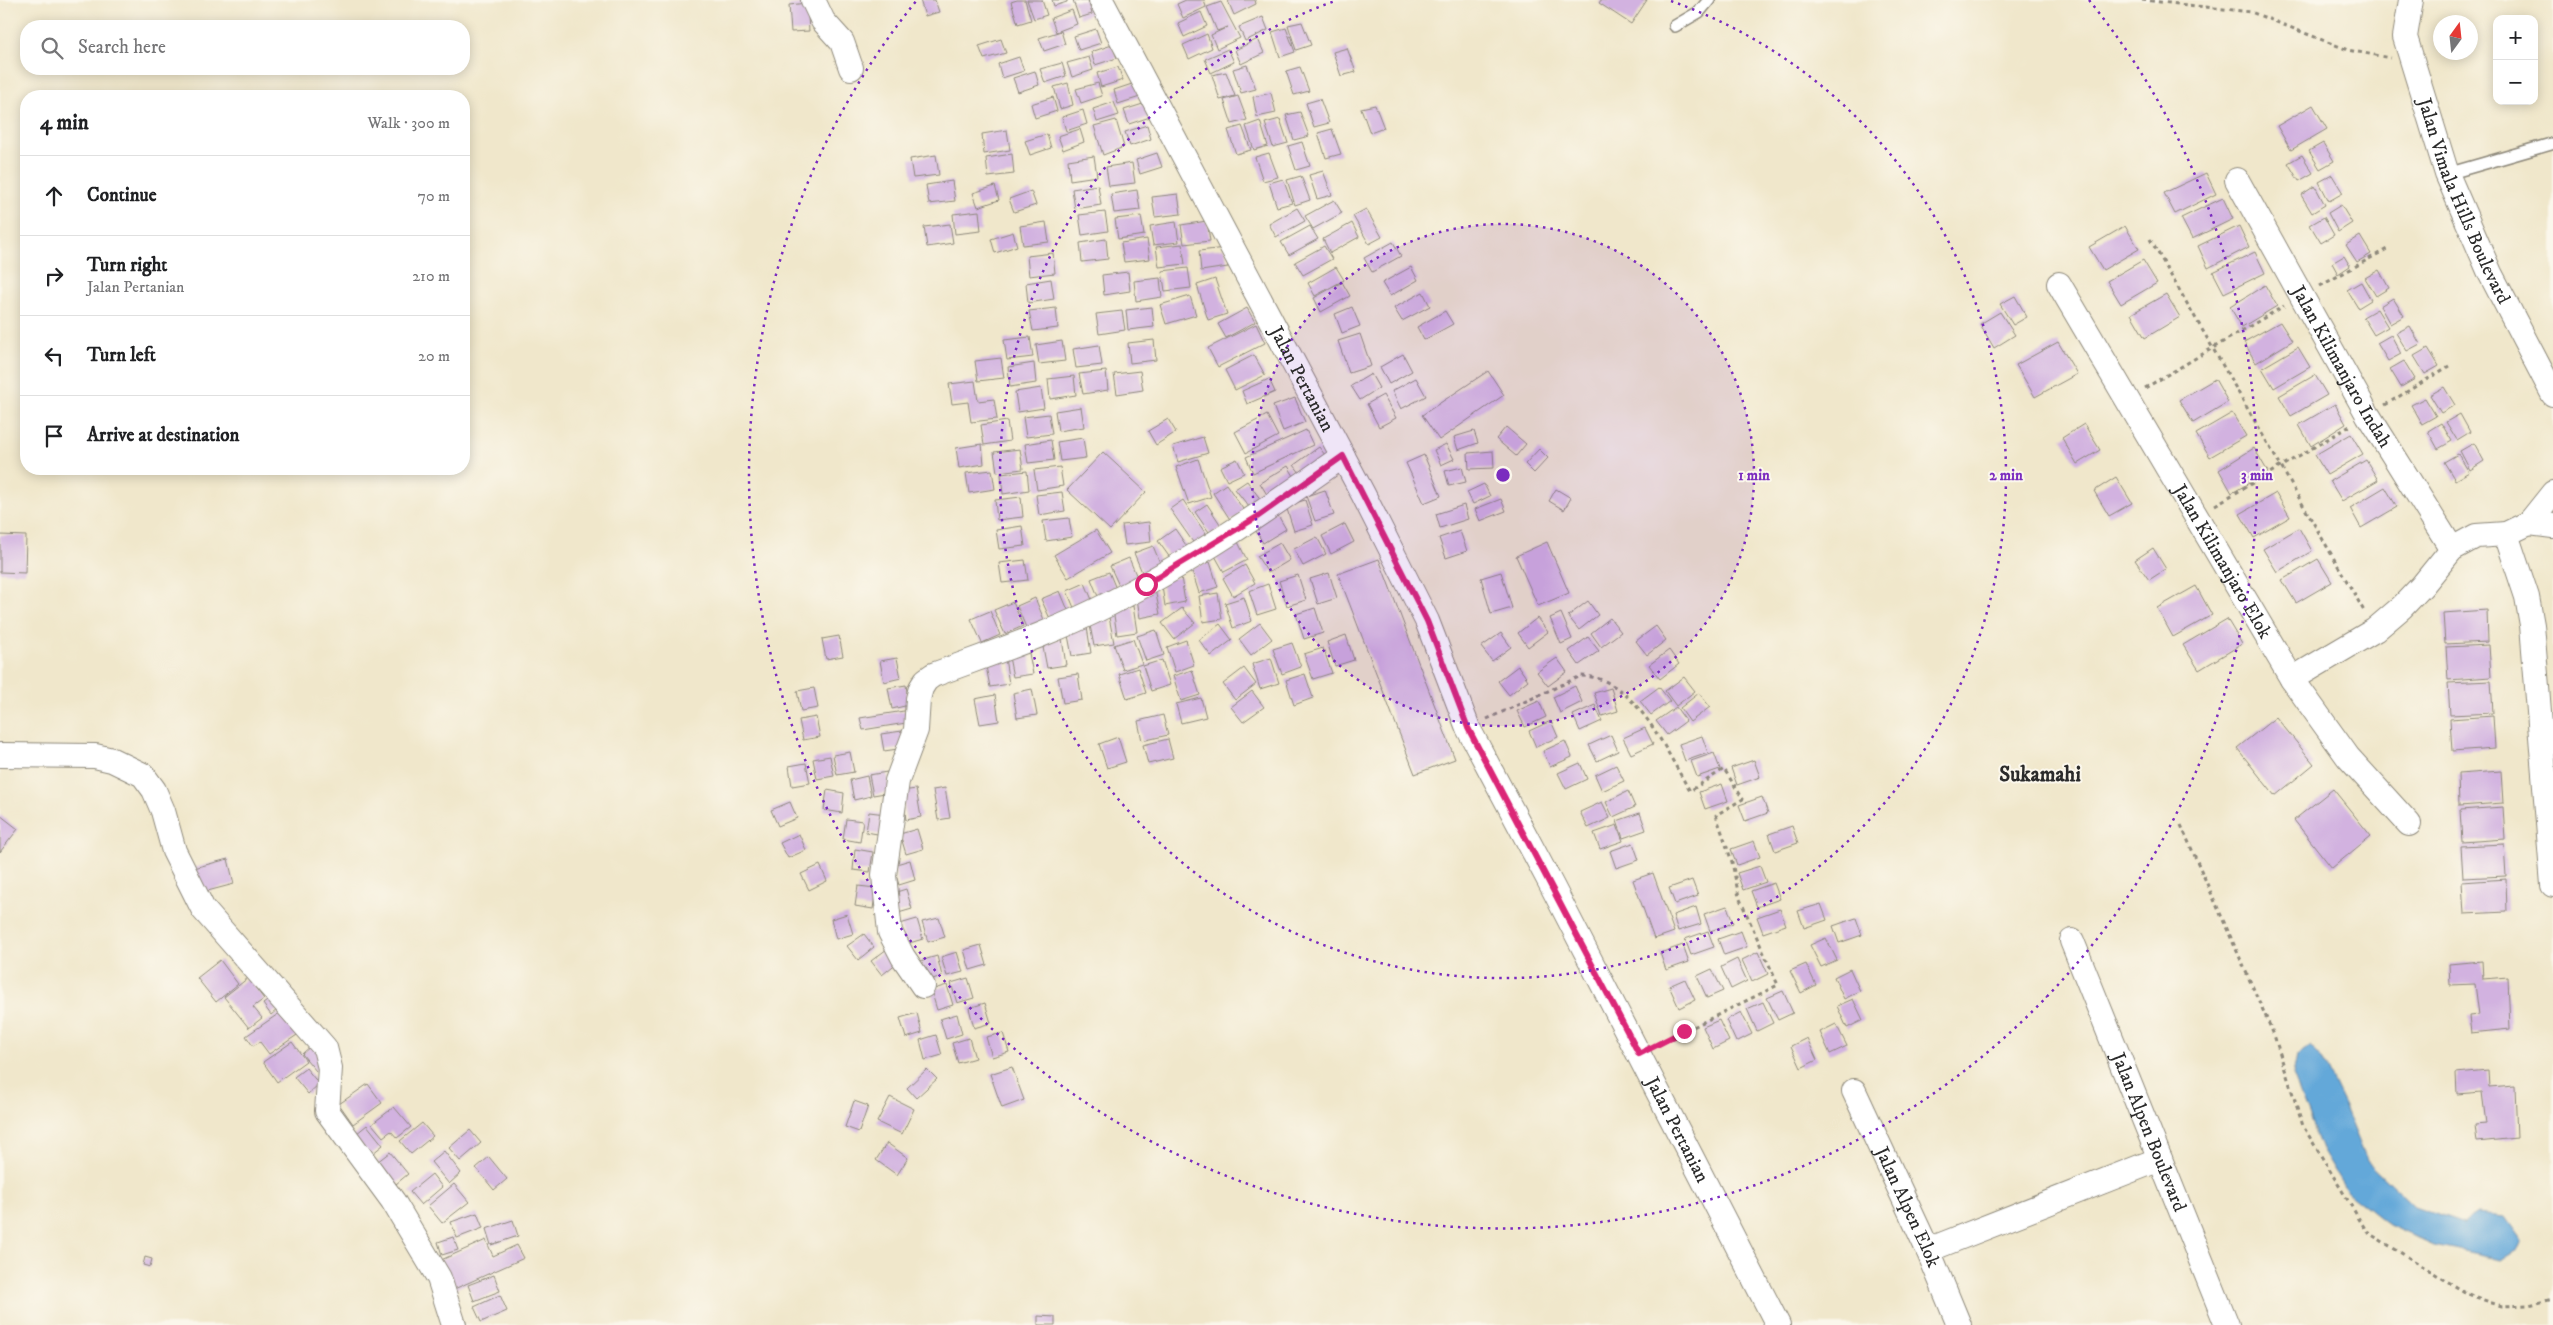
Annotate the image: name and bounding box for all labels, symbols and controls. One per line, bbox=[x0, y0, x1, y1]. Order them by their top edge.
north arrow bbox=[2433, 15, 2478, 60]
map controls bbox=[2493, 15, 2538, 105]
button: + bbox=[2493, 15, 2538, 60]
search box bbox=[20, 20, 470, 75]
icon: search bbox=[38, 34, 66, 62]
text: Search here bbox=[78, 36, 166, 59]
button: − bbox=[2493, 60, 2538, 105]
street label: Jalan Vimala Hills Boulevard bbox=[2412, 93, 2516, 308]
text: 4 min bbox=[40, 110, 89, 136]
text: Walk · 300 m bbox=[367, 113, 450, 133]
icon: ahead bbox=[40, 182, 68, 210]
text: Continue bbox=[87, 184, 157, 207]
text: 70 m bbox=[418, 186, 450, 206]
text: Turn right bbox=[87, 254, 167, 277]
icon: right bbox=[40, 262, 68, 290]
text: 210 m bbox=[412, 266, 450, 286]
text: Jalan Pertanian bbox=[87, 277, 184, 297]
street label: Jalan Kilimanjaro Indah bbox=[2286, 280, 2397, 452]
street label: Jalan Pertanian bbox=[1264, 321, 1339, 436]
icon: left bbox=[40, 342, 68, 370]
text: Turn left bbox=[87, 344, 156, 367]
text: 20 m bbox=[418, 346, 450, 366]
icon: arrive bbox=[40, 422, 68, 450]
text: Arrive at destination bbox=[87, 424, 239, 447]
centre of rings bbox=[1494, 466, 1512, 484]
text: 1 min bbox=[1738, 466, 1770, 485]
text: 2 min bbox=[1989, 466, 2023, 485]
text: 3 min bbox=[2241, 466, 2273, 485]
street label: Jalan Kilimanjaro Elok bbox=[2167, 478, 2277, 643]
route start bbox=[1135, 573, 1158, 596]
district label: Sukamahi bbox=[1999, 762, 2081, 788]
route end bbox=[1673, 1020, 1696, 1043]
street label: Jalan Alpen Boulevard bbox=[2106, 1047, 2192, 1215]
street label: Jalan Pertanian bbox=[1640, 1071, 1714, 1187]
street label: Jalan Alpen Elok bbox=[1869, 1141, 1946, 1271]

